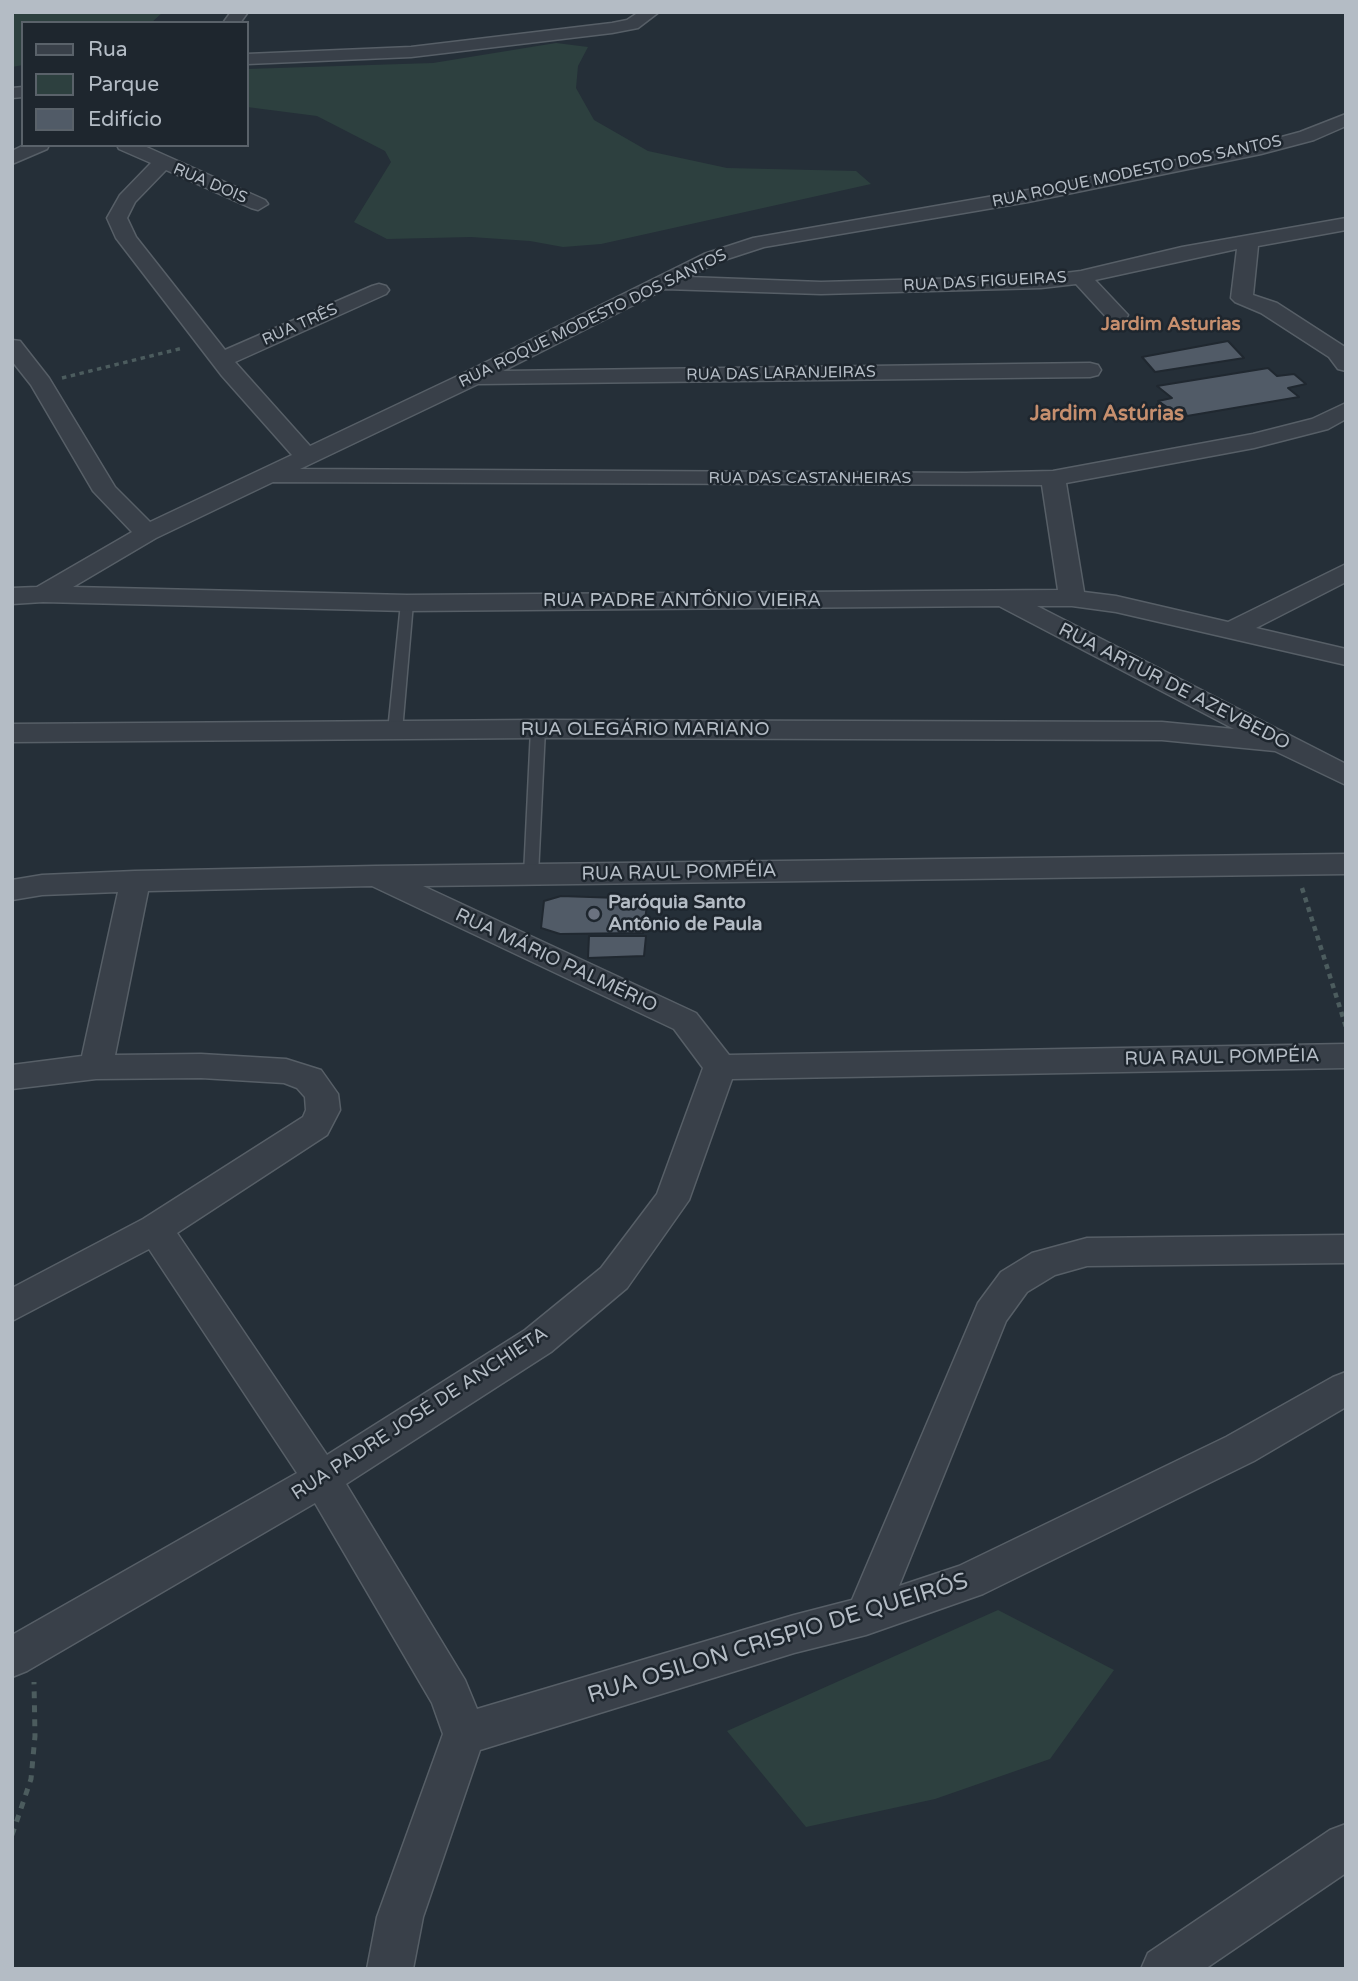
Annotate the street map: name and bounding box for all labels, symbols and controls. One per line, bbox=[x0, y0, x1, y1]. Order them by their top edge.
legend bbox=[21, 21, 248, 147]
text: Rua bbox=[88, 37, 128, 62]
text: Parque bbox=[88, 72, 159, 97]
text: Edifício bbox=[88, 107, 162, 132]
street label: RUA ROQUE MODESTO DOS SANTOS bbox=[990, 132, 1284, 212]
street label: RUA DOIS bbox=[170, 160, 250, 208]
street label: RUA ROQUE MODESTO DOS SANTOS bbox=[456, 246, 730, 392]
street label: RUA DAS FIGUEIRAS bbox=[903, 268, 1067, 296]
street label: RUA TRÊS bbox=[259, 300, 341, 350]
district label: Jardim Asturias bbox=[1101, 314, 1241, 336]
street label: RUA DAS LARANJEIRAS bbox=[686, 363, 876, 385]
district label: Jardim Astúrias bbox=[1030, 401, 1184, 427]
street label: RUA DAS CASTANHEIRAS bbox=[709, 469, 911, 489]
street label: RUA PADRE ANTÔNIO VIEIRA bbox=[543, 590, 821, 612]
street label: RUA ARTUR DE AZEVBEDO bbox=[1054, 619, 1294, 755]
street label: RUA OLEGÁRIO MARIANO bbox=[520, 719, 770, 741]
street label: RUA RAUL POMPÉIA bbox=[581, 860, 777, 886]
place label: Paróquia Santo Antônio de Paula bbox=[608, 892, 762, 936]
street label: RUA MÁRIO PALMÉRIO bbox=[451, 904, 661, 1018]
marker: Paróquia Santo Antônio de Paula bbox=[586, 906, 602, 922]
street label: RUA RAUL POMPÉIA bbox=[1124, 1045, 1320, 1071]
street label: RUA PADRE JOSÉ DE ANCHIETA bbox=[288, 1322, 552, 1506]
street label: RUA OSILON CRISPIO DE QUEIRÓS bbox=[584, 1568, 972, 1710]

